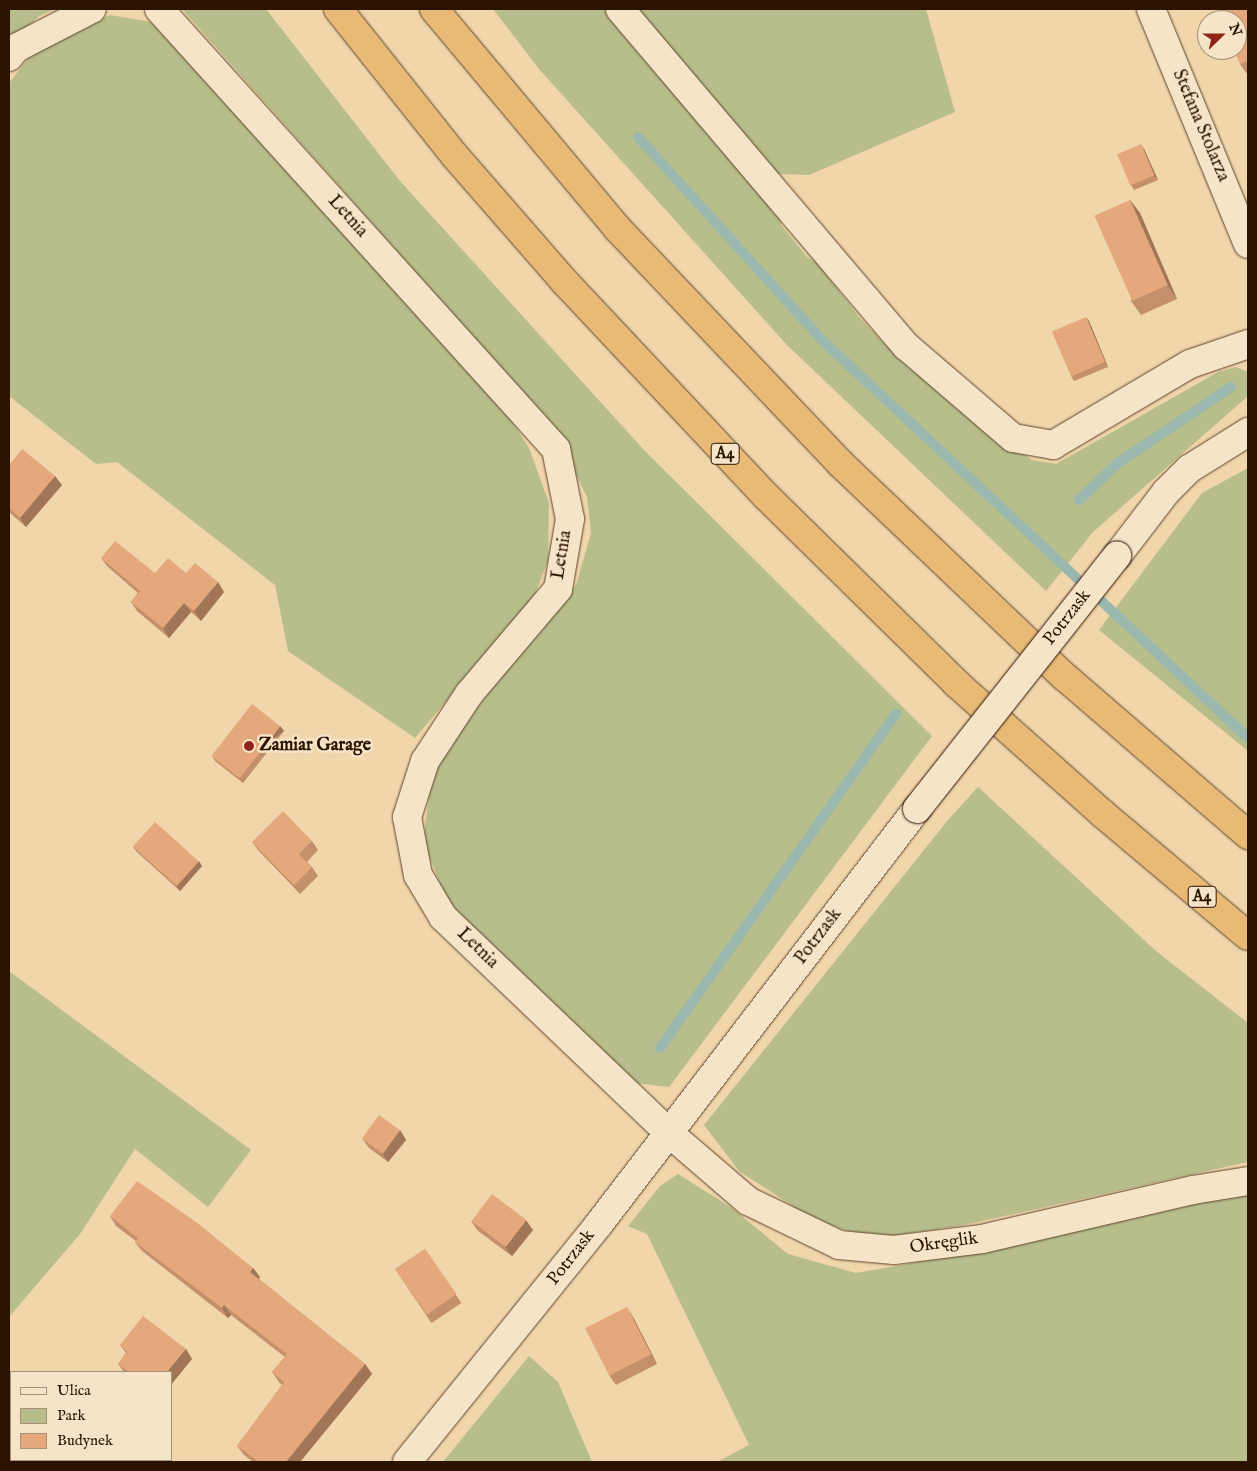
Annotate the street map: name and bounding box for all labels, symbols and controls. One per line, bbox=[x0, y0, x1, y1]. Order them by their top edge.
north arrow bbox=[1197, 10, 1247, 60]
text: N bbox=[1224, 21, 1246, 39]
street label: Stefana Stolarza bbox=[1167, 67, 1233, 185]
street label: Letnia bbox=[322, 191, 372, 243]
road number: A4 bbox=[710, 440, 740, 468]
street label: Letnia bbox=[548, 529, 578, 581]
street label: Potrzask bbox=[1040, 586, 1096, 650]
place label: Zamiar Garage bbox=[259, 735, 371, 757]
marker: Zamiar Garage bbox=[243, 740, 255, 752]
road number: A4 bbox=[1187, 884, 1217, 910]
street label: Potrzask bbox=[791, 905, 847, 969]
street label: Letnia bbox=[452, 924, 502, 974]
street label: Potrzask bbox=[544, 1226, 600, 1290]
street label: Okręglik bbox=[909, 1229, 979, 1259]
legend bbox=[10, 1371, 172, 1461]
text: Ulica bbox=[57, 1381, 91, 1400]
text: Park bbox=[57, 1406, 86, 1425]
text: Budynek bbox=[57, 1431, 113, 1450]

